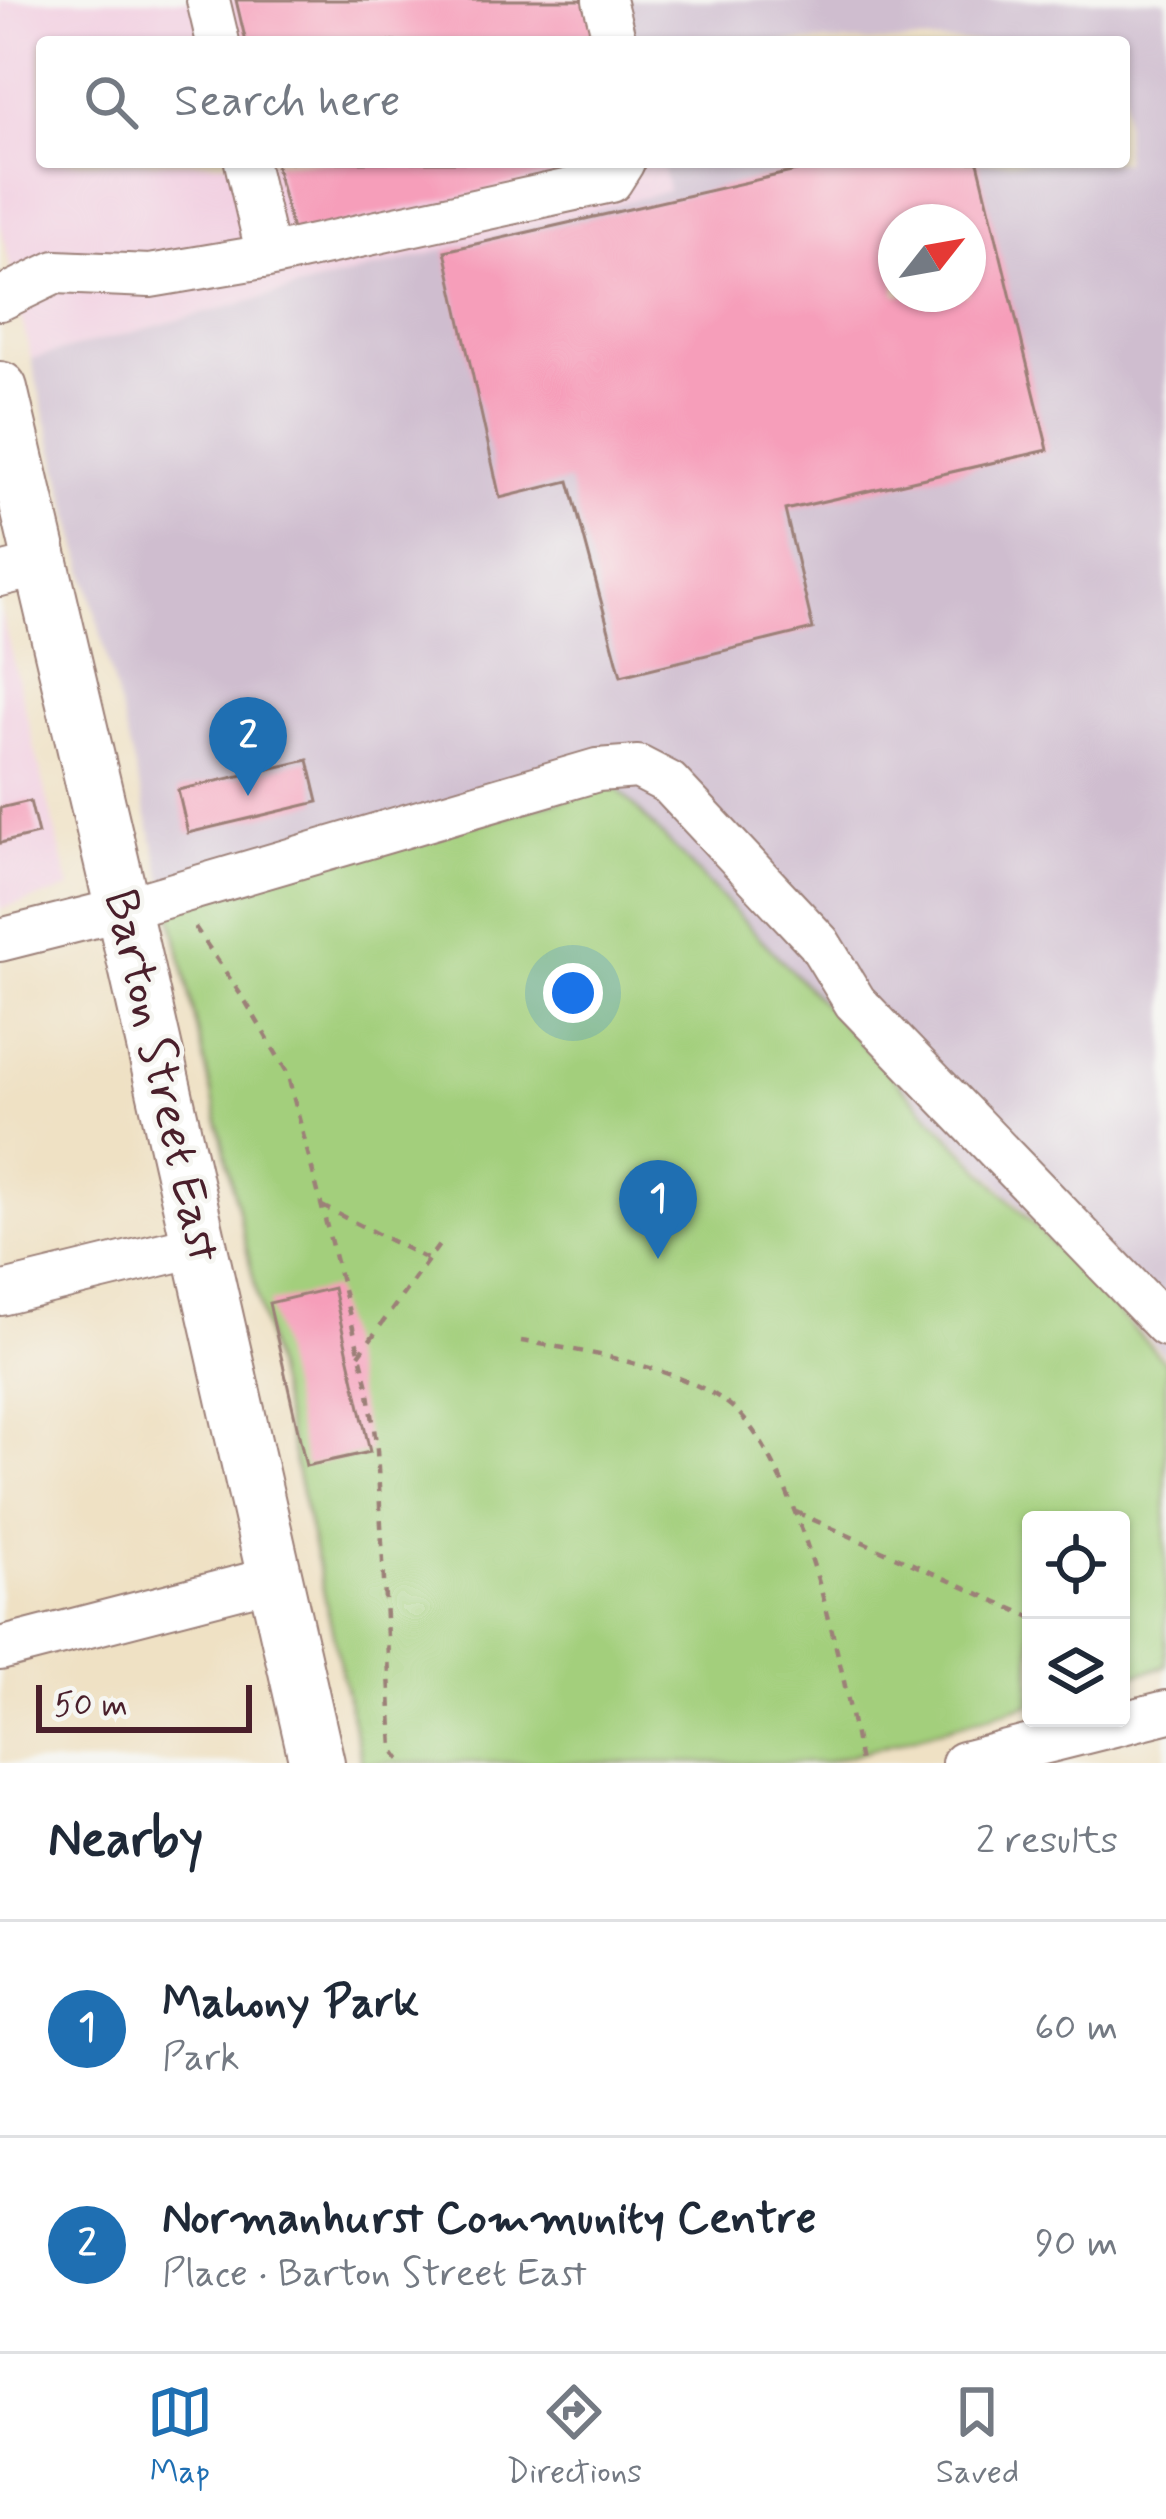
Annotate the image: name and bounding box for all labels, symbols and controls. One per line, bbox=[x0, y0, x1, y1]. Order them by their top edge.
search box bbox=[36, 36, 1130, 168]
icon: search bbox=[78, 69, 144, 135]
text: Search here bbox=[174, 73, 401, 132]
north arrow bbox=[878, 204, 986, 312]
pin: 2 bbox=[209, 697, 287, 796]
street label: Barton Street East bbox=[88, 884, 234, 1268]
your location bbox=[543, 963, 603, 1023]
pin: 1 bbox=[619, 1160, 697, 1259]
map controls bbox=[1022, 1511, 1130, 1727]
button: locate bbox=[1022, 1511, 1130, 1619]
button: layers bbox=[1022, 1619, 1130, 1727]
scale bar bbox=[36, 1679, 252, 1732]
text: 50 m bbox=[54, 1684, 128, 1728]
text: Nearby bbox=[48, 1808, 203, 1874]
text: 2 results bbox=[976, 1816, 1118, 1867]
text: Mahony Park bbox=[162, 1974, 419, 2033]
text: 1 bbox=[78, 2003, 96, 2054]
text: 60 m bbox=[1034, 2003, 1118, 2054]
text: Park bbox=[162, 2033, 240, 2084]
text: Normanhurst Community Centre bbox=[162, 2190, 816, 2249]
text: 2 bbox=[77, 2219, 97, 2270]
text: 90 m bbox=[1035, 2219, 1118, 2270]
text: Place · Barton Street East bbox=[162, 2249, 587, 2300]
tab: Map bbox=[147, 2379, 213, 2495]
tab: Directions bbox=[506, 2379, 642, 2495]
tab: Saved bbox=[936, 2379, 1019, 2495]

